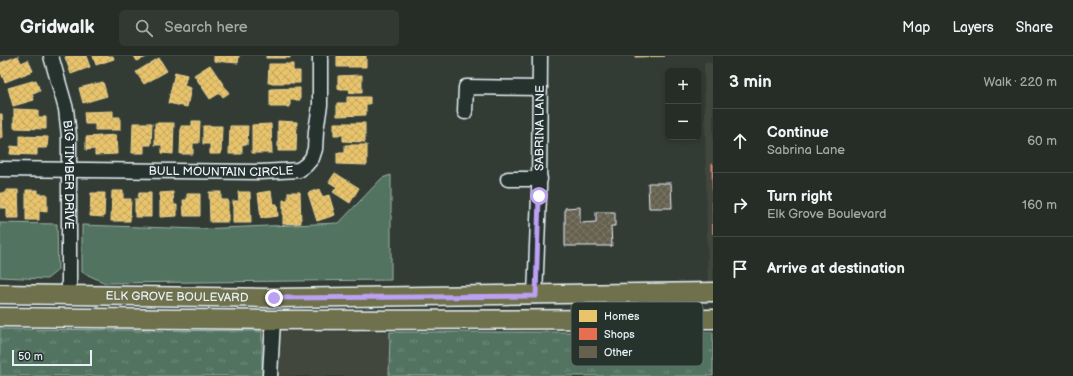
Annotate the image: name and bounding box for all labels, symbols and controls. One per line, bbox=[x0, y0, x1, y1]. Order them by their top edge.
search box bbox=[119, 10, 399, 46]
text: Gridwalk bbox=[20, 16, 95, 39]
icon: search bbox=[133, 17, 155, 39]
text: Search here bbox=[165, 18, 248, 37]
text: Map bbox=[902, 19, 930, 36]
text: Layers bbox=[952, 19, 994, 36]
text: Share bbox=[1016, 19, 1053, 36]
map controls bbox=[665, 68, 701, 140]
button: + bbox=[665, 68, 701, 104]
text: 3 min bbox=[729, 72, 772, 92]
text: Walk · 220 m bbox=[984, 74, 1057, 90]
street label: SABRINA LANE bbox=[532, 85, 548, 171]
button: − bbox=[665, 104, 701, 140]
street label: BIG TIMBER DRIVE bbox=[59, 119, 76, 230]
text: Continue bbox=[767, 123, 829, 142]
icon: ahead bbox=[729, 130, 751, 152]
text: 60 m bbox=[1027, 133, 1057, 149]
text: Sabrina Lane bbox=[767, 142, 845, 158]
street label: BULL MOUNTAIN CIRCLE bbox=[148, 163, 294, 180]
route start bbox=[530, 187, 548, 205]
text: Turn right bbox=[767, 187, 832, 206]
icon: right bbox=[729, 194, 751, 216]
text: 160 m bbox=[1022, 197, 1057, 213]
text: Elk Grove Boulevard bbox=[767, 206, 886, 222]
icon: arrive bbox=[729, 258, 751, 280]
text: Arrive at destination bbox=[767, 259, 905, 278]
street label: ELK GROVE BOULEVARD bbox=[105, 289, 249, 306]
route end bbox=[265, 289, 283, 307]
legend bbox=[571, 302, 703, 366]
text: Homes bbox=[604, 310, 640, 323]
text: Shops bbox=[604, 328, 635, 341]
text: Other bbox=[604, 346, 633, 359]
scale bar bbox=[12, 348, 92, 367]
text: 50 m bbox=[18, 350, 43, 363]

